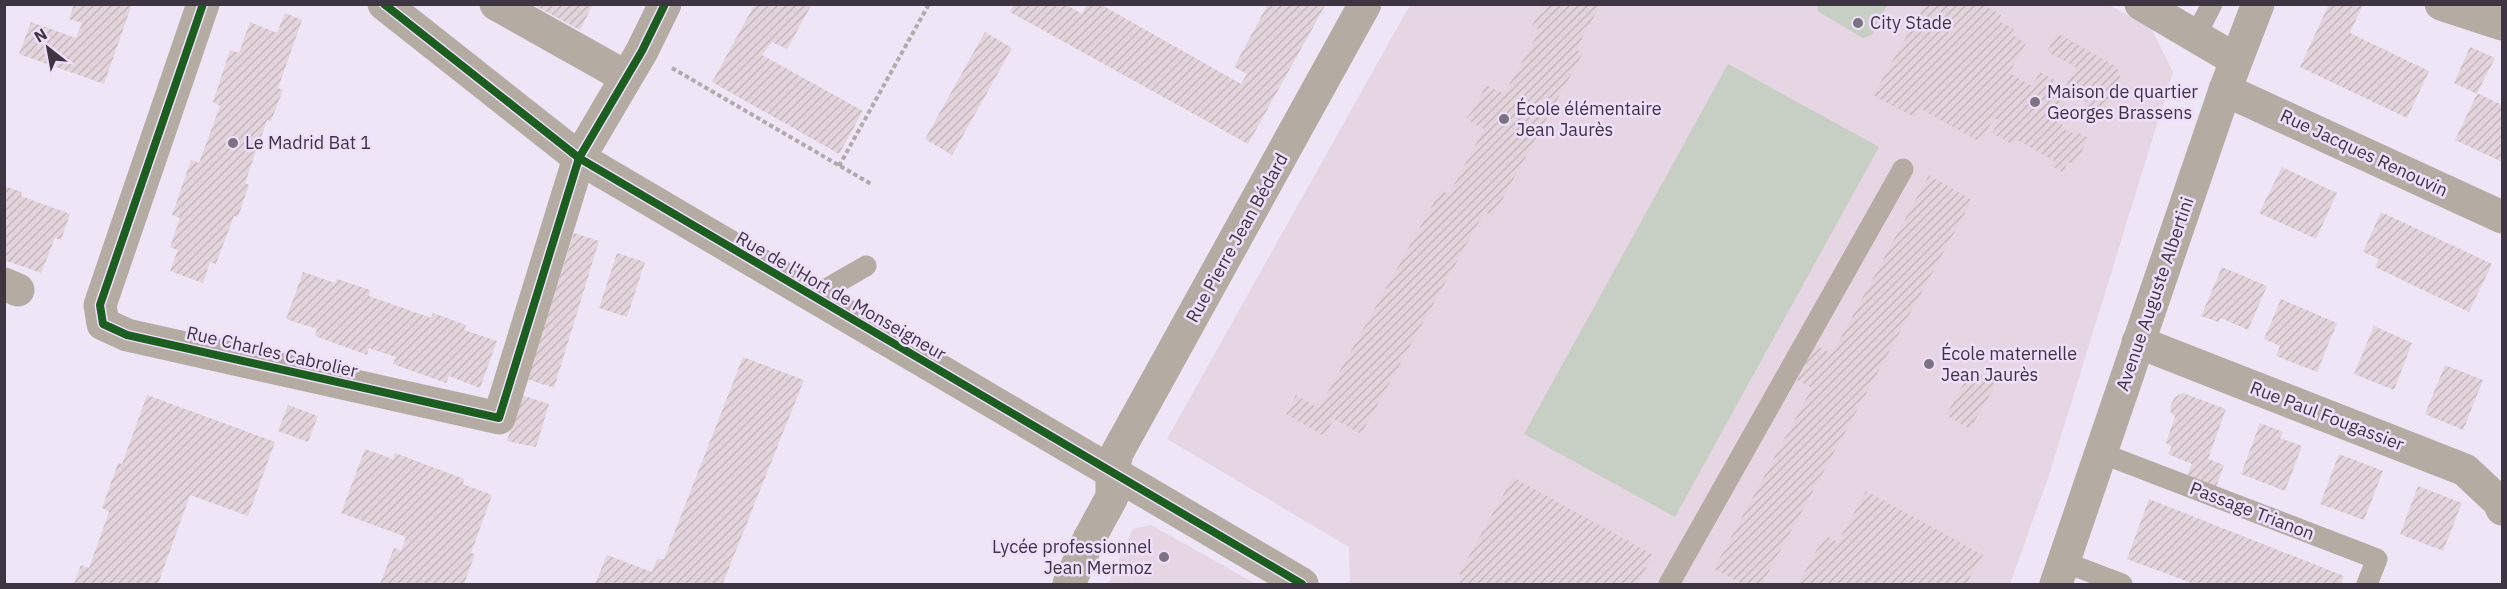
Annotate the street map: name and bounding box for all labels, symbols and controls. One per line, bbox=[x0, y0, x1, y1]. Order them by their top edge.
place label: City Stade bbox=[1870, 11, 1952, 34]
marker: City Stade bbox=[1851, 16, 1865, 30]
north arrow bbox=[18, 18, 78, 78]
text: N bbox=[30, 24, 50, 47]
place label: Maison de quartier Georges Brassens bbox=[2047, 80, 2198, 124]
marker: Maison de quartier Georges Brassens bbox=[2028, 95, 2042, 109]
place label: École élémentaire Jean Jaurès bbox=[1516, 97, 1662, 141]
street label: Rue Jacques Renouvin bbox=[2277, 104, 2452, 202]
marker: École élémentaire Jean Jaurès bbox=[1497, 112, 1511, 126]
place label: Le Madrid Bat 1 bbox=[245, 131, 371, 154]
marker: Le Madrid Bat 1 bbox=[226, 136, 240, 150]
street label: Rue Pierre Jean Bédard bbox=[1180, 149, 1293, 327]
street label: Avenue Auguste Albertini bbox=[2110, 194, 2199, 394]
street label: Rue de l'Hort de Monseigneur bbox=[732, 226, 951, 365]
street label: Rue Charles Cabrolier bbox=[184, 321, 360, 382]
place label: École maternelle Jean Jaurès bbox=[1941, 342, 2077, 386]
marker: École maternelle Jean Jaurès bbox=[1922, 357, 1936, 371]
street label: Rue Paul Fougassier bbox=[2247, 376, 2408, 456]
street label: Passage Trianon bbox=[2187, 476, 2318, 545]
place label: Lycée professionnel Jean Mermoz bbox=[992, 535, 1152, 579]
marker: Lycée professionnel Jean Mermoz bbox=[1157, 550, 1171, 564]

